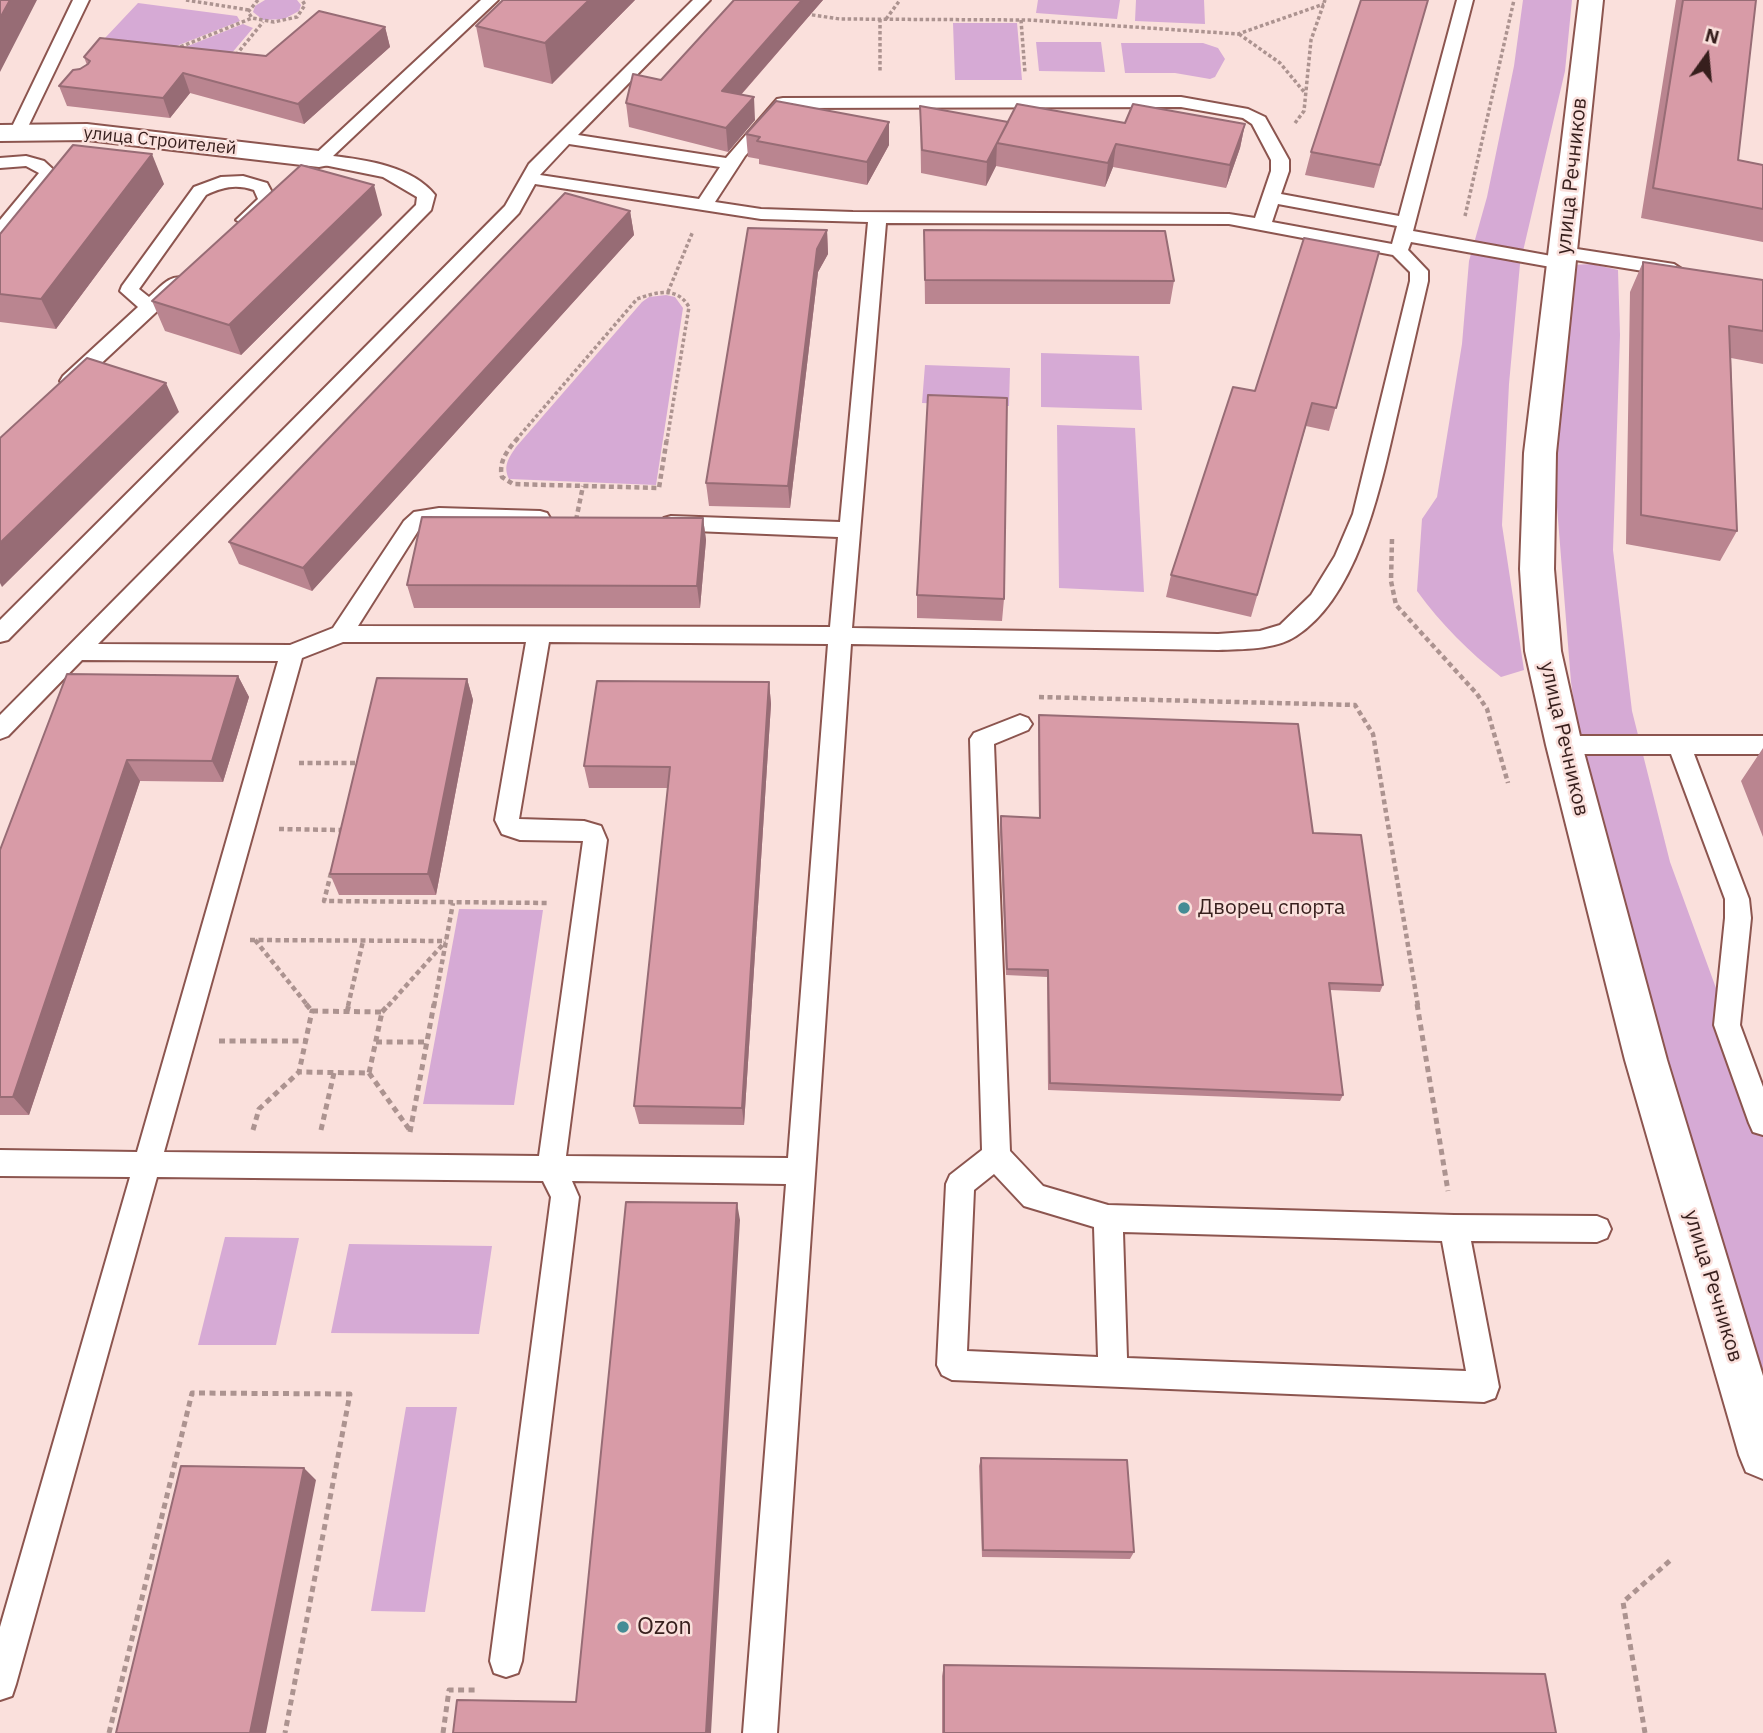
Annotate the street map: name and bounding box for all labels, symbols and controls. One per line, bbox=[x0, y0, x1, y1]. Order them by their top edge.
north arrow bbox=[1672, 21, 1742, 91]
text: N bbox=[1703, 22, 1722, 49]
street label: улица Речников bbox=[1551, 96, 1593, 256]
street label: улица Строителей bbox=[82, 122, 238, 160]
street label: улица Речников bbox=[1534, 659, 1594, 819]
place label: Дворец спорта bbox=[1198, 895, 1345, 921]
marker: Дворец спорта bbox=[1176, 900, 1192, 916]
street label: улица Речников bbox=[1678, 1207, 1748, 1365]
place label: Ozon bbox=[637, 1613, 692, 1641]
marker: Ozon bbox=[615, 1619, 631, 1635]

